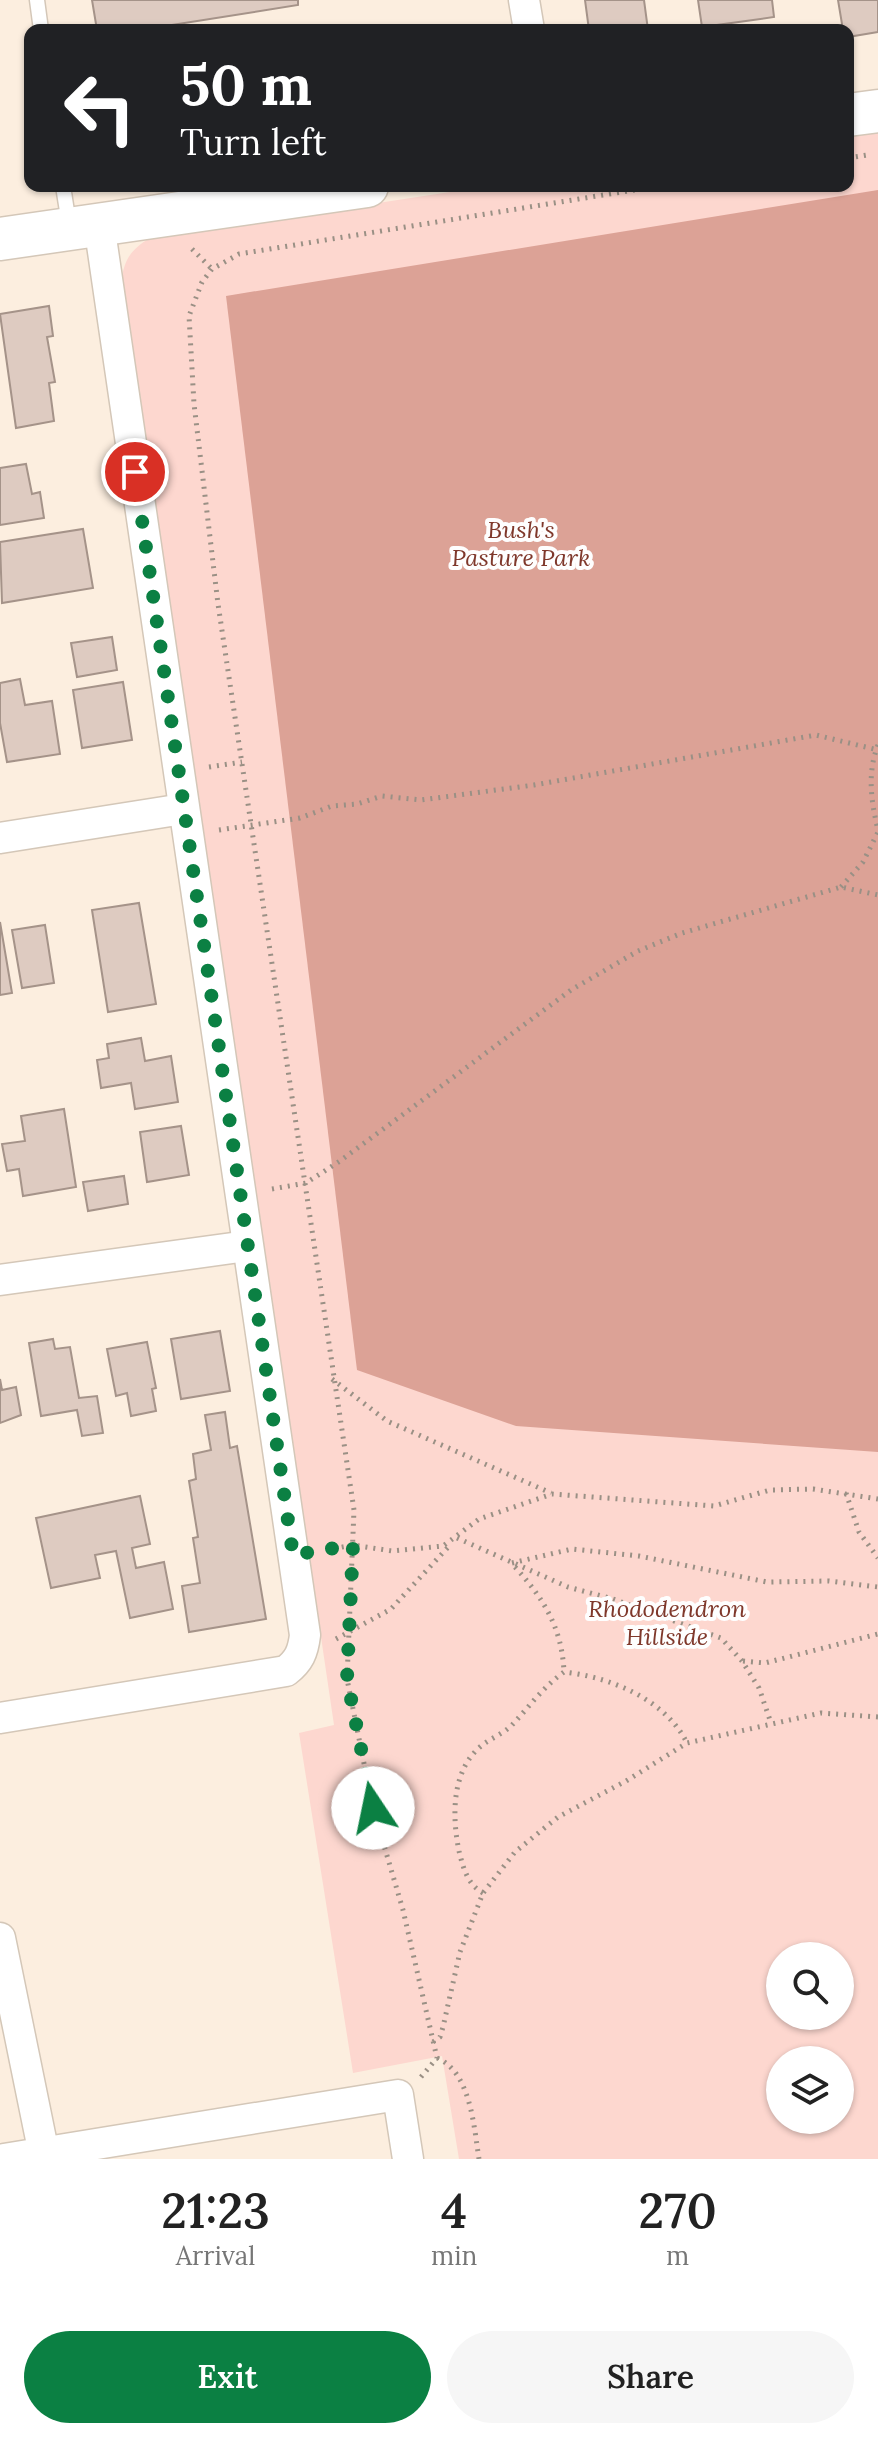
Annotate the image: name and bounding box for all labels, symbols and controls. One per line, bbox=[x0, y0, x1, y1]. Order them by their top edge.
text: 50 m bbox=[180, 49, 312, 120]
icon: left bbox=[48, 56, 152, 160]
text: Turn left bbox=[180, 119, 327, 165]
pin bbox=[101, 438, 169, 506]
icon: arrive bbox=[113, 450, 157, 494]
park label: Bush's Pasture Park bbox=[451, 514, 591, 573]
park label: Rhododendron Hillside bbox=[588, 1593, 746, 1652]
position arrow bbox=[331, 1766, 415, 1850]
map controls bbox=[766, 1942, 854, 2134]
button: search bbox=[766, 1942, 854, 2030]
button: layers bbox=[766, 2046, 854, 2134]
text: 21:23 bbox=[161, 2180, 270, 2241]
text: 4 bbox=[441, 2180, 467, 2241]
text: 270 bbox=[639, 2180, 717, 2241]
text: Arrival bbox=[176, 2239, 255, 2272]
text: min bbox=[431, 2239, 477, 2272]
text: m bbox=[666, 2239, 689, 2272]
button: Exit bbox=[24, 2331, 431, 2423]
button: Share bbox=[447, 2331, 854, 2423]

